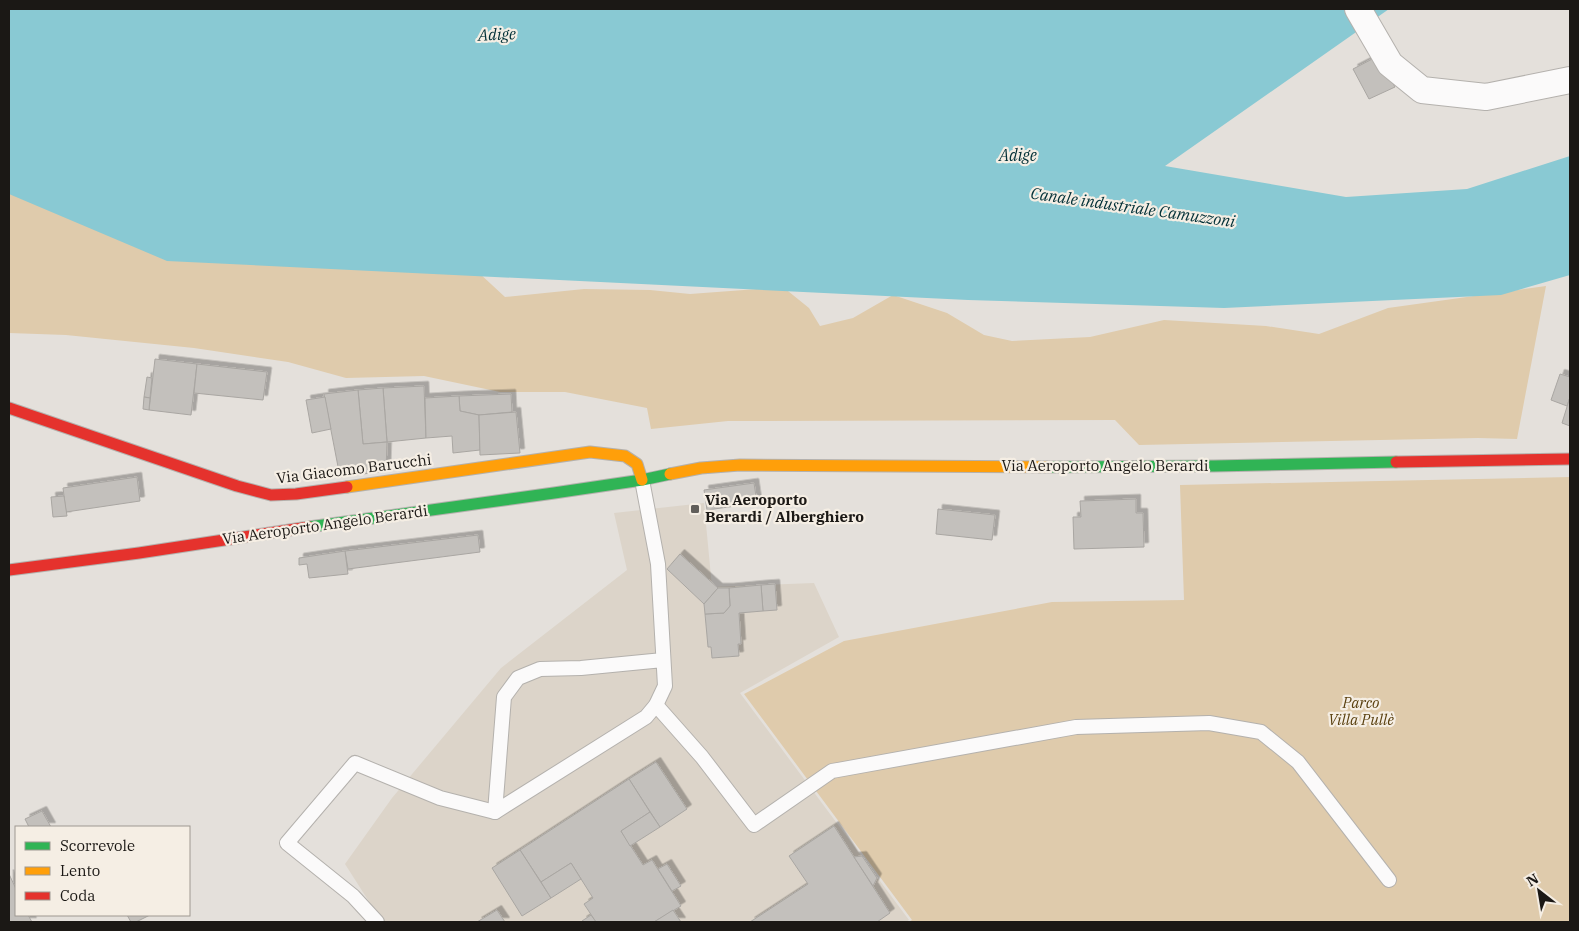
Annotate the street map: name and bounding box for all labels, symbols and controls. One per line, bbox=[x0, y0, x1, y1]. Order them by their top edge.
water label: Adige bbox=[477, 23, 516, 45]
water label: Adige bbox=[998, 145, 1037, 165]
water label: Canale industriale Camuzzoni bbox=[1029, 183, 1237, 231]
street label: Via Giacomo Barucchi bbox=[275, 450, 433, 487]
street label: Via Aeroporto Angelo Berardi bbox=[1001, 456, 1209, 475]
place label: Via Aeroporto Berardi / Alberghiero bbox=[705, 490, 864, 526]
street label: Via Aeroporto Angelo Berardi bbox=[221, 501, 429, 548]
marker: Via Aeroporto Berardi / Alberghiero bbox=[689, 503, 701, 515]
park label: Parco Villa Pullè bbox=[1328, 693, 1394, 729]
legend bbox=[15, 826, 190, 916]
text: Scorrevole bbox=[60, 836, 135, 855]
text: Lento bbox=[60, 861, 100, 880]
north arrow bbox=[1514, 866, 1564, 916]
text: N bbox=[1523, 869, 1542, 890]
text: Coda bbox=[60, 886, 96, 905]

